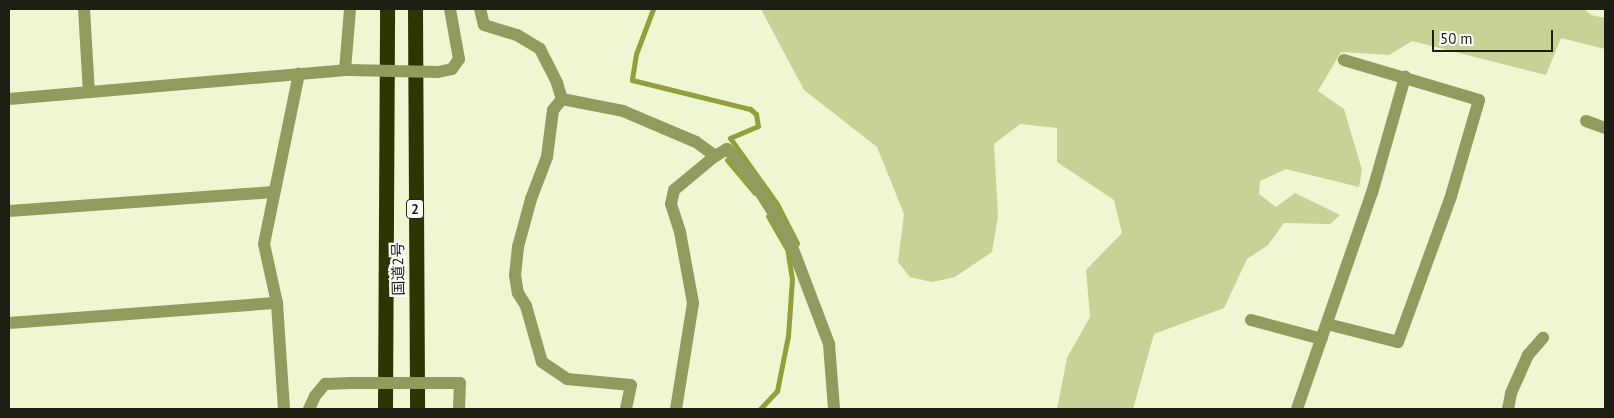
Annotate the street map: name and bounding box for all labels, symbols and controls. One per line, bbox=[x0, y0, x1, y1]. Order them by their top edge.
scale bar bbox=[1434, 20, 1555, 52]
text: 50 m bbox=[1440, 29, 1473, 48]
road number: 2 bbox=[405, 198, 425, 220]
street label: 国道2号 bbox=[389, 242, 407, 296]

